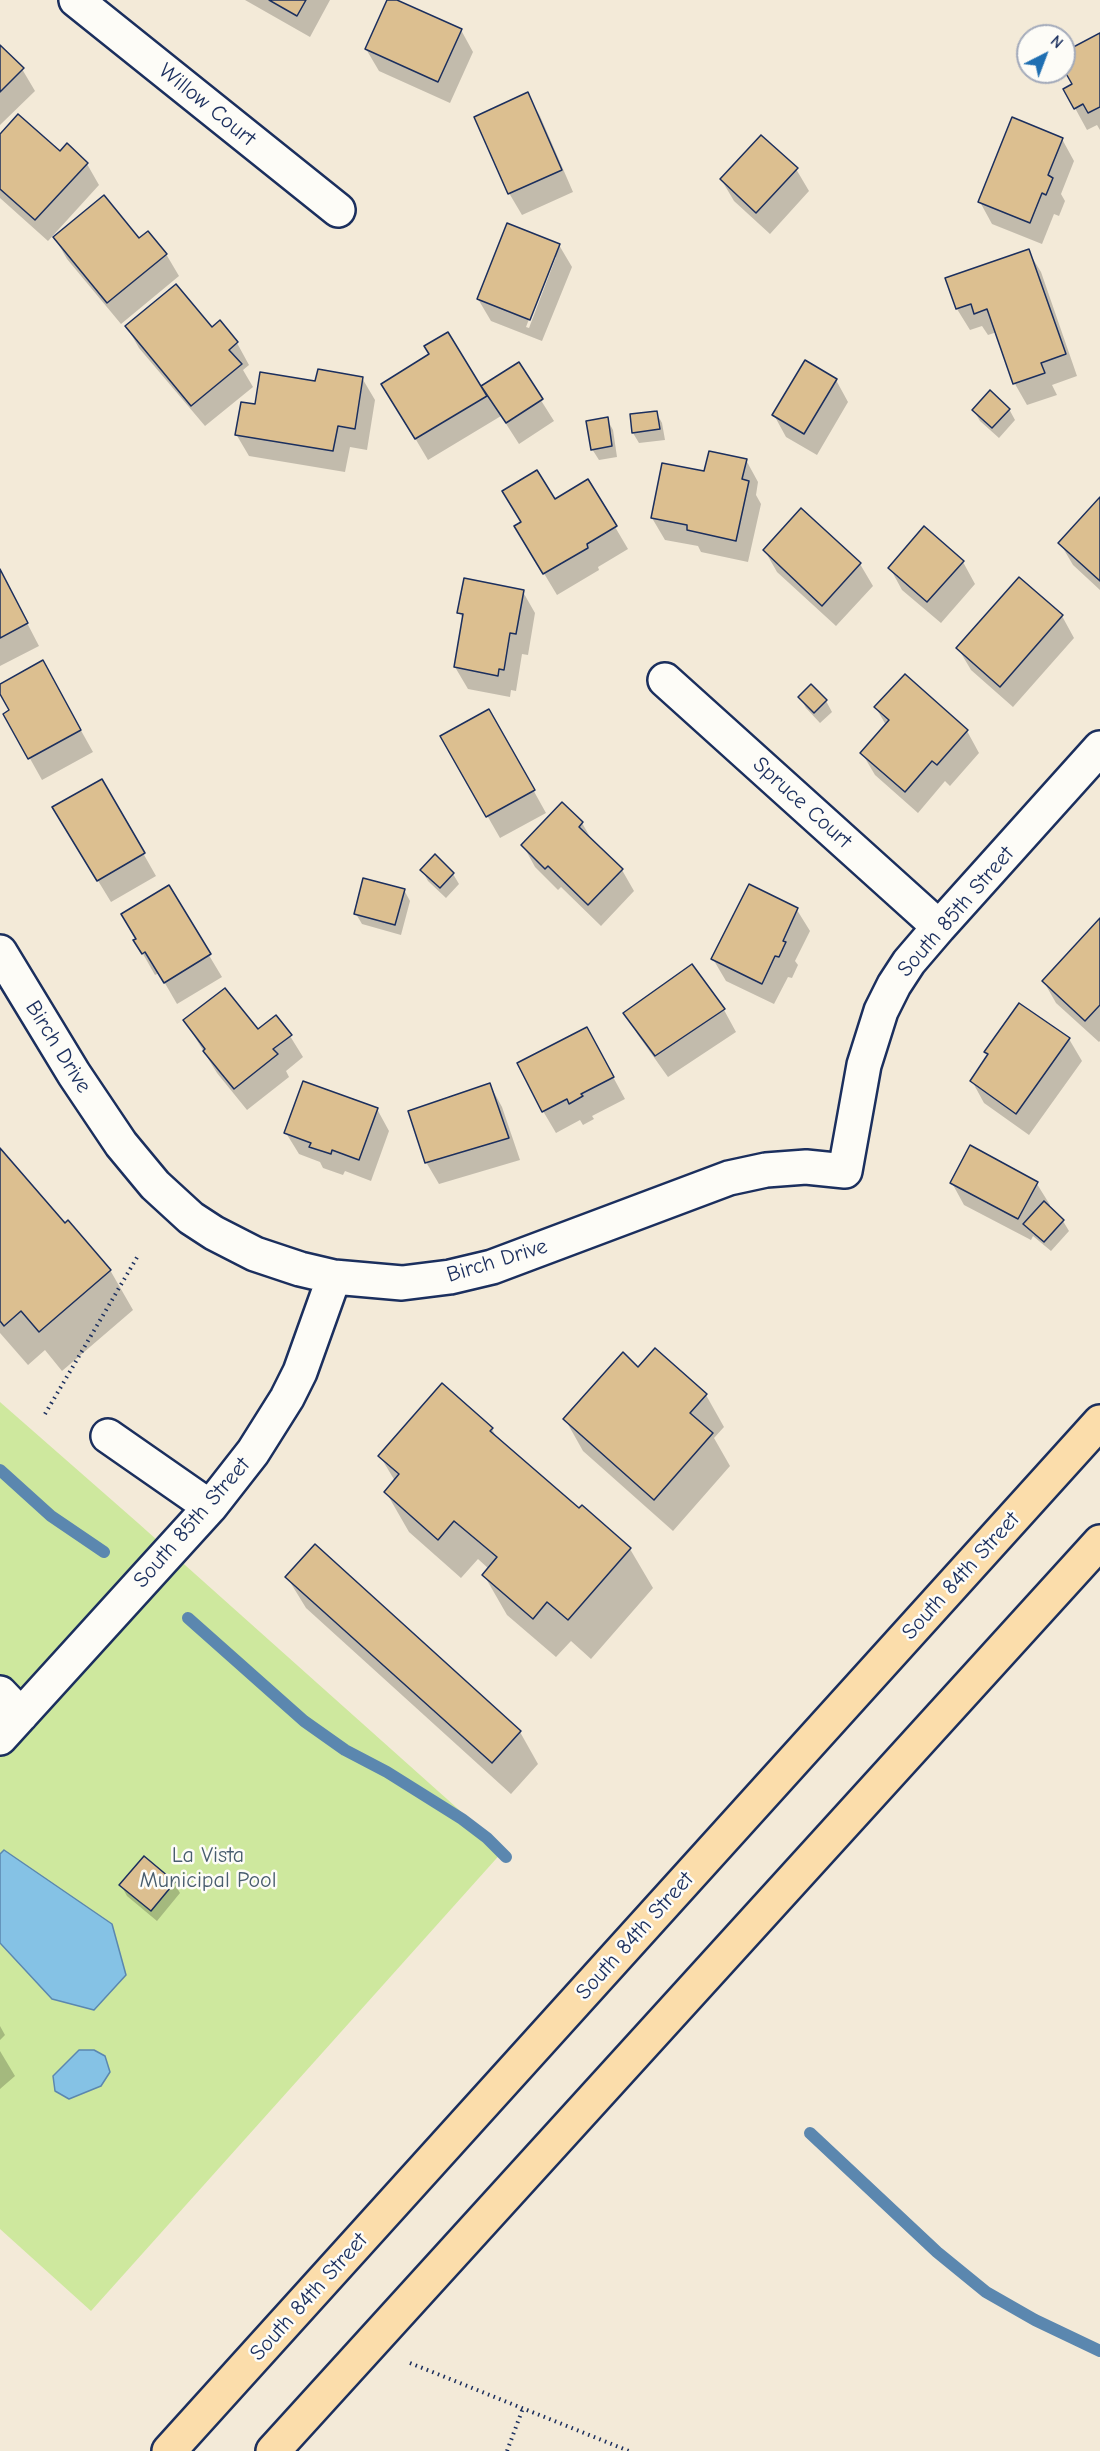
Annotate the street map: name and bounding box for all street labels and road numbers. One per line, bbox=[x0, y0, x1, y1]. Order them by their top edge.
street label: Willow Court bbox=[153, 58, 261, 152]
street label: Spruce Court bbox=[747, 752, 857, 854]
street label: South 85th Street bbox=[892, 841, 1020, 983]
street label: Birch Drive bbox=[19, 996, 97, 1098]
street label: Birch Drive bbox=[444, 1233, 550, 1289]
street label: South 85th Street bbox=[128, 1452, 256, 1594]
street label: South 84th Street bbox=[897, 1507, 1025, 1645]
street label: South 84th Street bbox=[571, 1867, 699, 2005]
street label: South 84th Street bbox=[245, 2228, 373, 2366]

